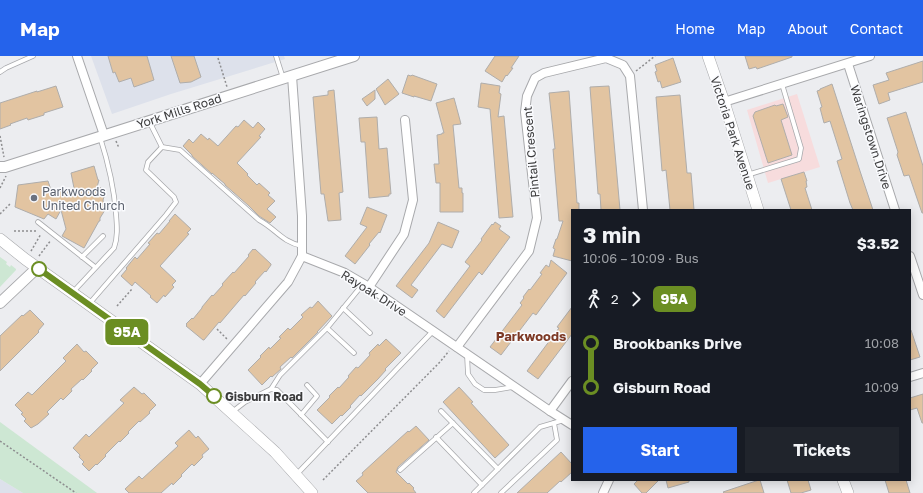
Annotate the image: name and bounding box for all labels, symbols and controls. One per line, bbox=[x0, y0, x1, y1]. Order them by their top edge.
text: Map bbox=[20, 17, 60, 40]
text: Home bbox=[675, 20, 715, 37]
text: Map bbox=[737, 20, 765, 37]
text: About bbox=[787, 20, 828, 37]
text: Contact bbox=[850, 20, 903, 37]
street label: Victoria Park Avenue bbox=[708, 74, 759, 192]
street label: Waringstown Drive bbox=[847, 83, 895, 191]
street label: York Mills Road bbox=[135, 90, 223, 132]
street label: Pintail Crescent bbox=[520, 106, 542, 198]
place label: Parkwoods United Church bbox=[42, 184, 125, 213]
marker: Parkwoods United Church bbox=[29, 193, 39, 203]
text: 3 min bbox=[583, 221, 641, 248]
text: $3.52 bbox=[857, 234, 899, 252]
text: 10:06 – 10:09 · Bus bbox=[583, 250, 699, 266]
unlabelled marker bbox=[31, 261, 47, 277]
street label: Rayoak Drive bbox=[338, 267, 410, 319]
icon: walk bbox=[583, 288, 605, 310]
icon: forward bbox=[625, 288, 647, 310]
text: 95A bbox=[661, 290, 688, 307]
text: 2 bbox=[611, 291, 619, 307]
line badge: 95A bbox=[104, 319, 150, 345]
text: 95A bbox=[113, 323, 141, 340]
district label: Parkwoods bbox=[496, 328, 566, 344]
text: Brookbanks Drive bbox=[613, 334, 742, 352]
text: 10:08 bbox=[865, 335, 899, 351]
text: Gisburn Road bbox=[613, 378, 710, 396]
text: 10:09 bbox=[865, 379, 899, 395]
marker: Gisburn Road bbox=[206, 388, 222, 404]
place label: Gisburn Road bbox=[225, 389, 303, 404]
button: Start bbox=[583, 427, 737, 473]
button: Tickets bbox=[745, 427, 899, 473]

